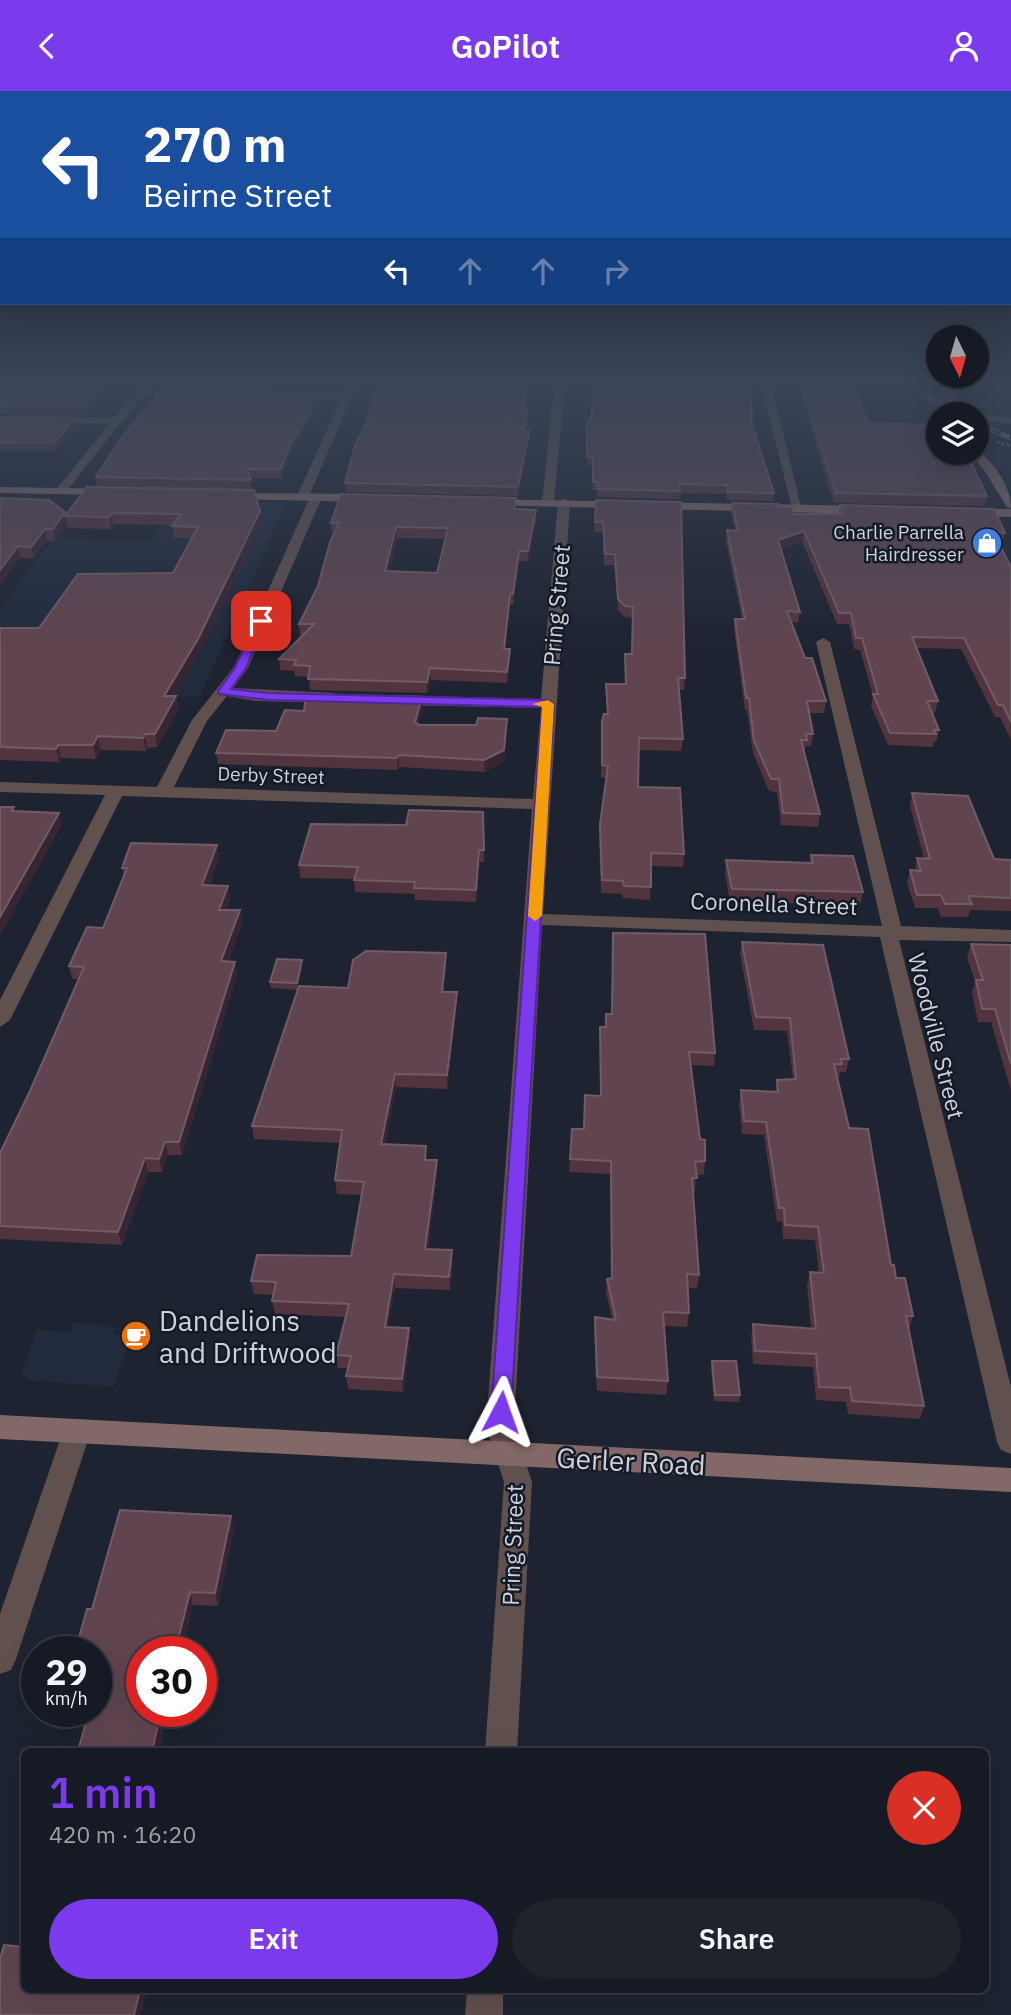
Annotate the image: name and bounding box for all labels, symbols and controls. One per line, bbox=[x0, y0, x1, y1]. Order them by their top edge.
text: GoPilot bbox=[451, 25, 560, 67]
icon: back bbox=[28, 27, 66, 65]
icon: person bbox=[945, 27, 983, 65]
text: 270 m bbox=[143, 112, 287, 175]
icon: left bbox=[28, 119, 119, 210]
text: Beirne Street bbox=[143, 174, 332, 216]
icon: left bbox=[378, 252, 416, 290]
icon: ahead bbox=[451, 252, 489, 290]
icon: ahead bbox=[524, 252, 562, 290]
icon: right bbox=[597, 252, 635, 290]
north arrow bbox=[926, 325, 989, 389]
map controls bbox=[926, 325, 989, 465]
button: layers bbox=[926, 402, 989, 465]
place label: Charlie Parrella Hairdresser bbox=[833, 520, 964, 566]
shop icon: Charlie Parrella Hairdresser bbox=[970, 526, 1004, 560]
street label: Pring Street bbox=[536, 543, 576, 667]
pin bbox=[231, 591, 291, 651]
icon: arrive bbox=[242, 602, 280, 640]
street label: Derby Street bbox=[217, 761, 325, 789]
street label: Coronella Street bbox=[690, 885, 858, 921]
street label: Woodville Street bbox=[902, 950, 972, 1122]
place label: Dandelions and Driftwood bbox=[159, 1302, 337, 1371]
cafe icon: Dandelions and Driftwood bbox=[119, 1319, 153, 1353]
position arrow bbox=[464, 1375, 538, 1449]
street label: Gerler Road bbox=[555, 1439, 707, 1483]
street label: Pring Street bbox=[495, 1484, 529, 1606]
speed limit sign: 30 bbox=[126, 1636, 217, 1727]
text: 29 bbox=[45, 1649, 88, 1695]
text: km/h bbox=[45, 1687, 88, 1710]
text: 1 min bbox=[49, 1765, 158, 1820]
button: close bbox=[887, 1771, 961, 1845]
text: 420 m · 16:20 bbox=[49, 1819, 196, 1849]
button: Exit bbox=[49, 1899, 498, 1979]
button: Share bbox=[512, 1899, 961, 1979]

